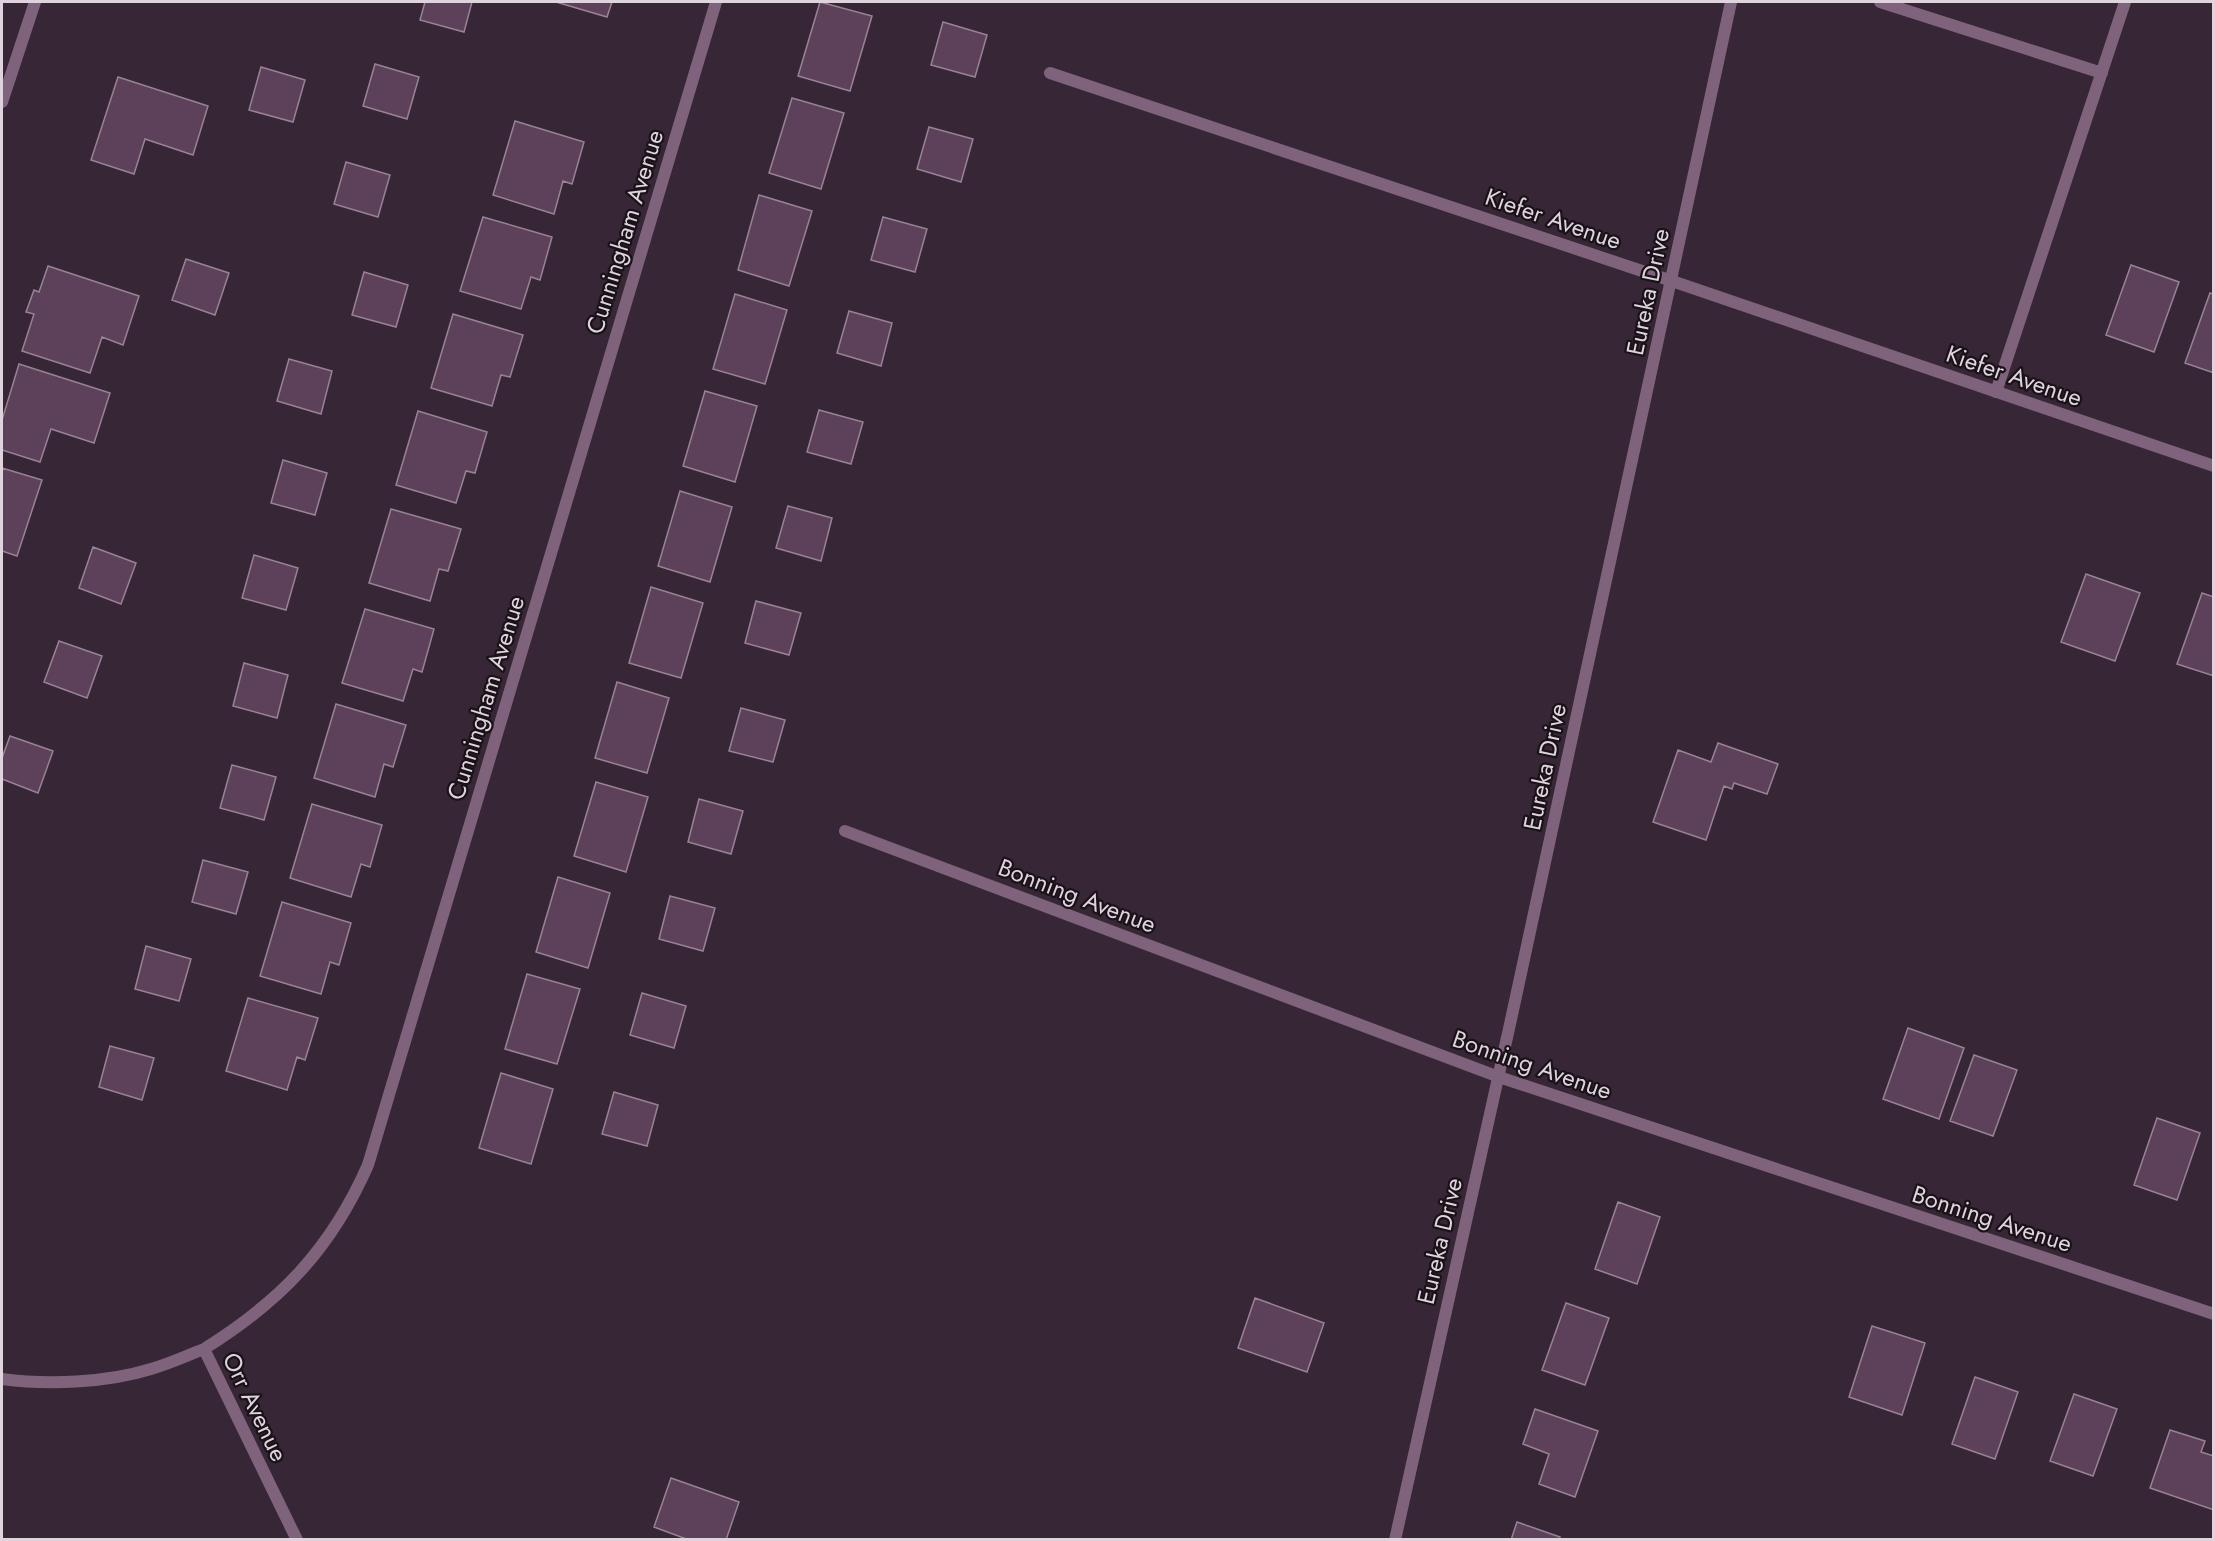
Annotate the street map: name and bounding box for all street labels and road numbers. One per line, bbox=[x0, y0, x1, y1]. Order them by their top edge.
street label: Cunningham Avenue bbox=[577, 126, 672, 338]
street label: Kiefer Avenue bbox=[1481, 179, 1626, 258]
street label: Eureka Drive bbox=[1617, 225, 1678, 358]
street label: Kiefer Avenue bbox=[1942, 336, 2087, 415]
street label: Cunningham Avenue bbox=[438, 592, 533, 804]
street label: Eureka Drive bbox=[1514, 700, 1575, 833]
street label: Bonning Avenue bbox=[993, 849, 1161, 942]
street label: Bonning Avenue bbox=[1448, 1021, 1616, 1108]
street label: Eureka Drive bbox=[1408, 1174, 1471, 1308]
street label: Bonning Avenue bbox=[1908, 1176, 2077, 1261]
street label: Orr Avenue bbox=[214, 1346, 297, 1467]

